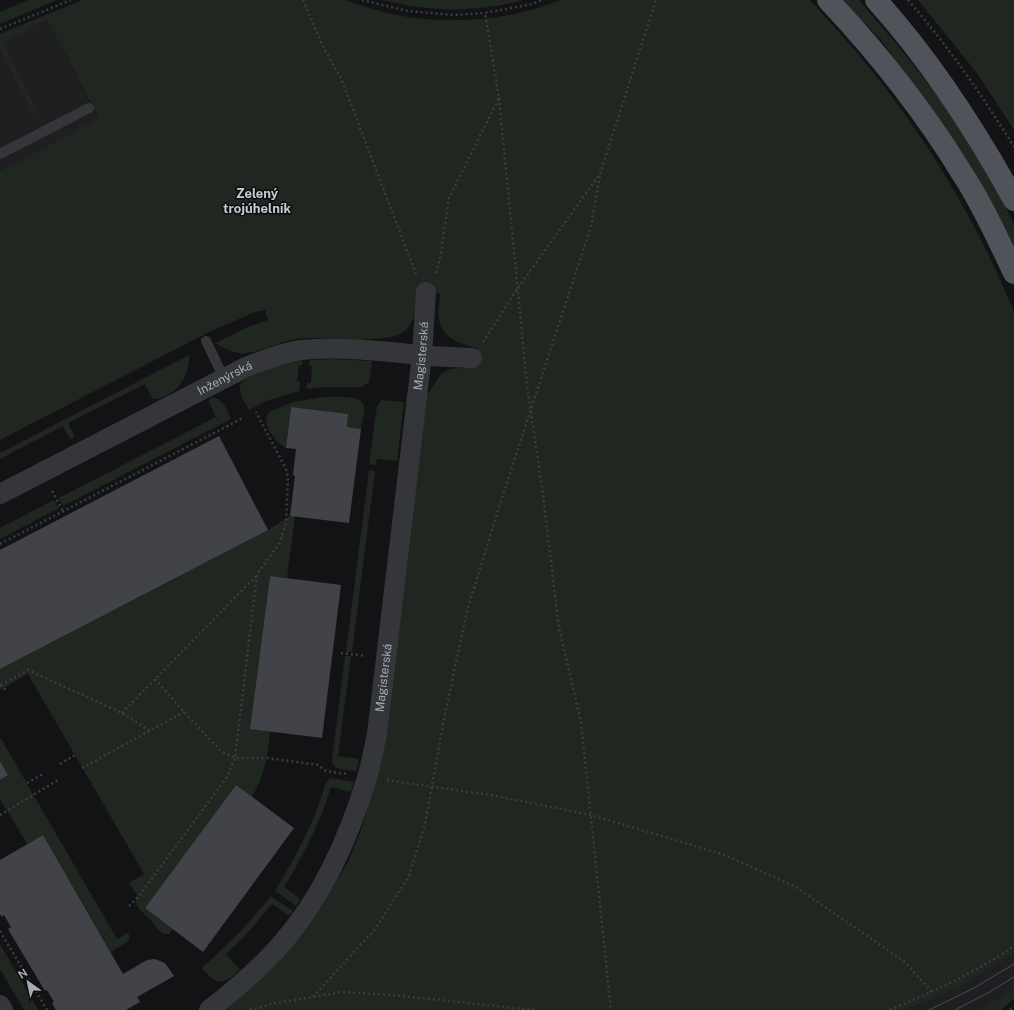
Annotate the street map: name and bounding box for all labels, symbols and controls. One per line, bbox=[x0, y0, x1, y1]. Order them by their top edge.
district label: Zelený trojúhelník bbox=[223, 186, 291, 216]
street label: Magisterská bbox=[411, 321, 431, 391]
street label: Inženýrská bbox=[195, 358, 254, 398]
street label: Magisterská bbox=[373, 643, 395, 713]
north arrow bbox=[8, 962, 48, 1002]
text: N bbox=[16, 966, 29, 981]

